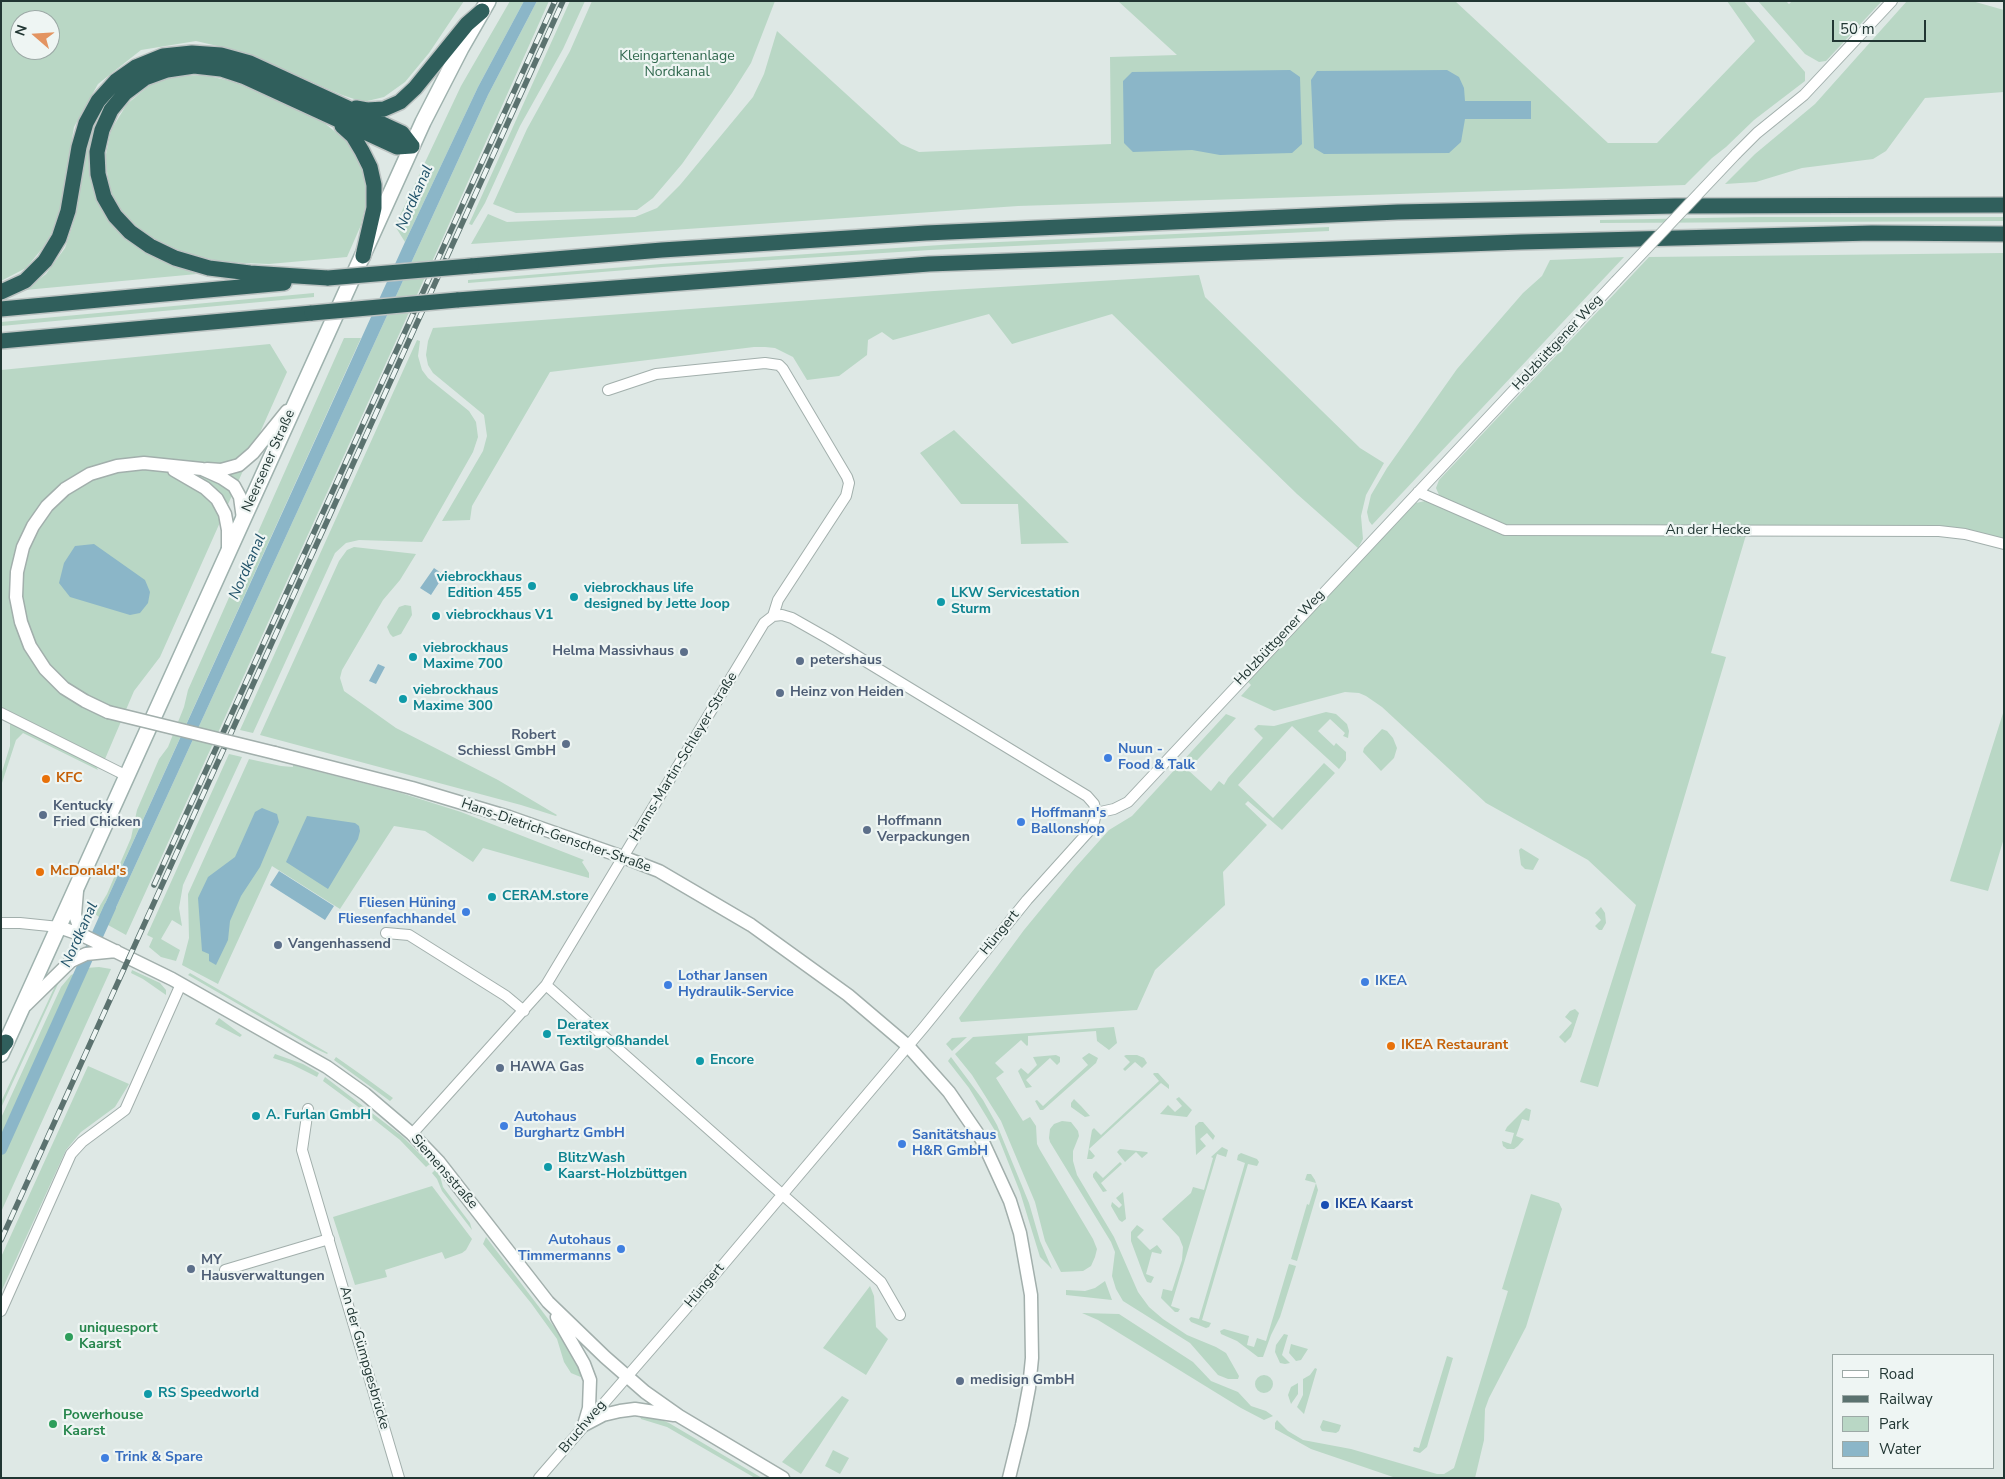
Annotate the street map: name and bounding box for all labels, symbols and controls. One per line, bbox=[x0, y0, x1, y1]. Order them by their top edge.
north arrow bbox=[10, 10, 60, 60]
scale bar bbox=[1835, 10, 1929, 42]
text: 50 m bbox=[1840, 19, 1875, 39]
text: N bbox=[11, 22, 32, 38]
park label: Kleingartenanlage Nordkanal bbox=[619, 49, 735, 82]
water label: Nordkanal bbox=[393, 162, 437, 234]
street label: Holzbüttgener Weg bbox=[1509, 292, 1607, 394]
street label: Neersener Straße bbox=[239, 407, 299, 515]
street label: An der Hecke bbox=[1666, 523, 1750, 539]
water label: Nordkanal bbox=[226, 531, 270, 603]
place label: viebrockhaus Edition 455 bbox=[437, 570, 522, 602]
marker: viebrockhaus Edition 455 bbox=[526, 580, 538, 592]
place label: viebrockhaus life designed by Jette Joop bbox=[584, 581, 730, 614]
place label: LKW Servicestation Sturm bbox=[951, 586, 1080, 618]
street label: Holzbüttgener Weg bbox=[1231, 587, 1329, 689]
marker: viebrockhaus life designed by Jette Joop bbox=[568, 591, 580, 603]
marker: LKW Servicestation Sturm bbox=[935, 596, 947, 608]
place label: viebrockhaus V1 bbox=[446, 608, 553, 624]
marker: viebrockhaus V1 bbox=[430, 610, 442, 622]
place label: viebrockhaus Maxime 700 bbox=[423, 641, 508, 674]
place label: Helma Massivhaus bbox=[552, 644, 674, 660]
marker: Helma Massivhaus bbox=[678, 646, 690, 658]
marker: viebrockhaus Maxime 700 bbox=[407, 651, 419, 663]
place label: petershaus bbox=[810, 653, 882, 669]
marker: petershaus bbox=[794, 655, 806, 667]
street label: Hanns-Martin-Schleyer-Straße bbox=[627, 669, 741, 845]
place label: viebrockhaus Maxime 300 bbox=[413, 683, 498, 716]
place label: Heinz von Heiden bbox=[790, 685, 904, 701]
marker: Heinz von Heiden bbox=[774, 687, 786, 699]
marker: viebrockhaus Maxime 300 bbox=[397, 693, 409, 705]
place label: Robert Schiessl GmbH bbox=[457, 728, 556, 760]
marker: Robert Schiessl GmbH bbox=[560, 738, 572, 750]
place label: Nuun - Food & Talk bbox=[1118, 742, 1195, 774]
marker: Nuun - Food & Talk bbox=[1102, 752, 1114, 764]
place label: KFC bbox=[56, 771, 82, 787]
marker: KFC bbox=[40, 773, 52, 785]
street label: Hans-Dietrich-Genscher-Straße bbox=[459, 796, 653, 876]
place label: Kentucky Fried Chicken bbox=[53, 799, 141, 832]
place label: Hoffmann's Ballonshop bbox=[1031, 806, 1106, 839]
marker: Kentucky Fried Chicken bbox=[37, 809, 49, 821]
place label: Hoffmann Verpackungen bbox=[877, 814, 970, 846]
marker: Hoffmann's Ballonshop bbox=[1015, 816, 1027, 828]
marker: Hoffmann Verpackungen bbox=[861, 824, 873, 836]
place label: McDonald's bbox=[50, 864, 126, 880]
marker: McDonald's bbox=[34, 866, 46, 878]
place label: CERAM.store bbox=[502, 889, 588, 905]
marker: CERAM.store bbox=[486, 891, 498, 903]
place label: Fliesen Hüning Fliesenfachhandel bbox=[338, 896, 456, 929]
water label: Nordkanal bbox=[58, 899, 102, 971]
marker: Fliesen Hüning Fliesenfachhandel bbox=[460, 906, 472, 918]
street label: Hüngert bbox=[977, 907, 1023, 959]
place label: Vangenhassend bbox=[288, 937, 391, 953]
marker: Vangenhassend bbox=[272, 939, 284, 951]
place label: Lothar Jansen Hydraulik-Service bbox=[678, 969, 794, 1002]
place label: IKEA bbox=[1375, 974, 1407, 990]
marker: IKEA bbox=[1359, 976, 1371, 988]
marker: Lothar Jansen Hydraulik-Service bbox=[662, 979, 674, 991]
place label: Deratex Textilgroßhandel bbox=[557, 1018, 669, 1050]
marker: Deratex Textilgroßhandel bbox=[541, 1028, 553, 1040]
place label: IKEA Restaurant bbox=[1401, 1038, 1508, 1054]
marker: IKEA Restaurant bbox=[1385, 1040, 1397, 1052]
place label: Encore bbox=[710, 1053, 754, 1069]
marker: Encore bbox=[694, 1055, 706, 1067]
place label: HAWA Gas bbox=[510, 1060, 584, 1076]
marker: HAWA Gas bbox=[494, 1062, 506, 1074]
place label: A. Furlan GmbH bbox=[266, 1108, 371, 1124]
marker: A. Furlan GmbH bbox=[250, 1110, 262, 1122]
place label: Autohaus Burghartz GmbH bbox=[514, 1110, 625, 1142]
marker: Autohaus Burghartz GmbH bbox=[498, 1120, 510, 1132]
place label: Sanitätshaus H&R GmbH bbox=[912, 1128, 996, 1160]
street label: Siemensstraße bbox=[407, 1131, 481, 1213]
marker: Sanitätshaus H&R GmbH bbox=[896, 1138, 908, 1150]
place label: BlitzWash Kaarst-Holzbüttgen bbox=[558, 1151, 687, 1184]
marker: BlitzWash Kaarst-Holzbüttgen bbox=[542, 1161, 554, 1173]
place label: IKEA Kaarst bbox=[1335, 1197, 1413, 1213]
marker: IKEA Kaarst bbox=[1319, 1199, 1331, 1211]
place label: Autohaus Timmermanns bbox=[518, 1233, 611, 1266]
marker: Autohaus Timmermanns bbox=[615, 1243, 627, 1255]
place label: MY Hausverwaltungen bbox=[201, 1253, 325, 1285]
street label: Hüngert bbox=[682, 1261, 728, 1311]
marker: MY Hausverwaltungen bbox=[185, 1263, 197, 1275]
street label: An der Gümpgesbrücke bbox=[335, 1284, 393, 1432]
place label: uniquesport Kaarst bbox=[79, 1321, 158, 1354]
marker: uniquesport Kaarst bbox=[63, 1331, 75, 1343]
legend bbox=[1832, 1354, 1995, 1469]
text: Road bbox=[1879, 1364, 1914, 1384]
place label: medisign GmbH bbox=[970, 1373, 1074, 1389]
marker: medisign GmbH bbox=[954, 1375, 966, 1387]
place label: RS Speedworld bbox=[158, 1386, 259, 1402]
marker: RS Speedworld bbox=[142, 1388, 154, 1400]
text: Railway bbox=[1879, 1389, 1933, 1409]
street label: Bruchweg bbox=[556, 1397, 610, 1457]
place label: Powerhouse Kaarst bbox=[63, 1408, 143, 1440]
text: Park bbox=[1879, 1414, 1909, 1434]
marker: Powerhouse Kaarst bbox=[47, 1418, 59, 1430]
text: Water bbox=[1879, 1439, 1921, 1459]
place label: Trink & Spare bbox=[115, 1450, 203, 1466]
marker: Trink & Spare bbox=[99, 1452, 111, 1464]

